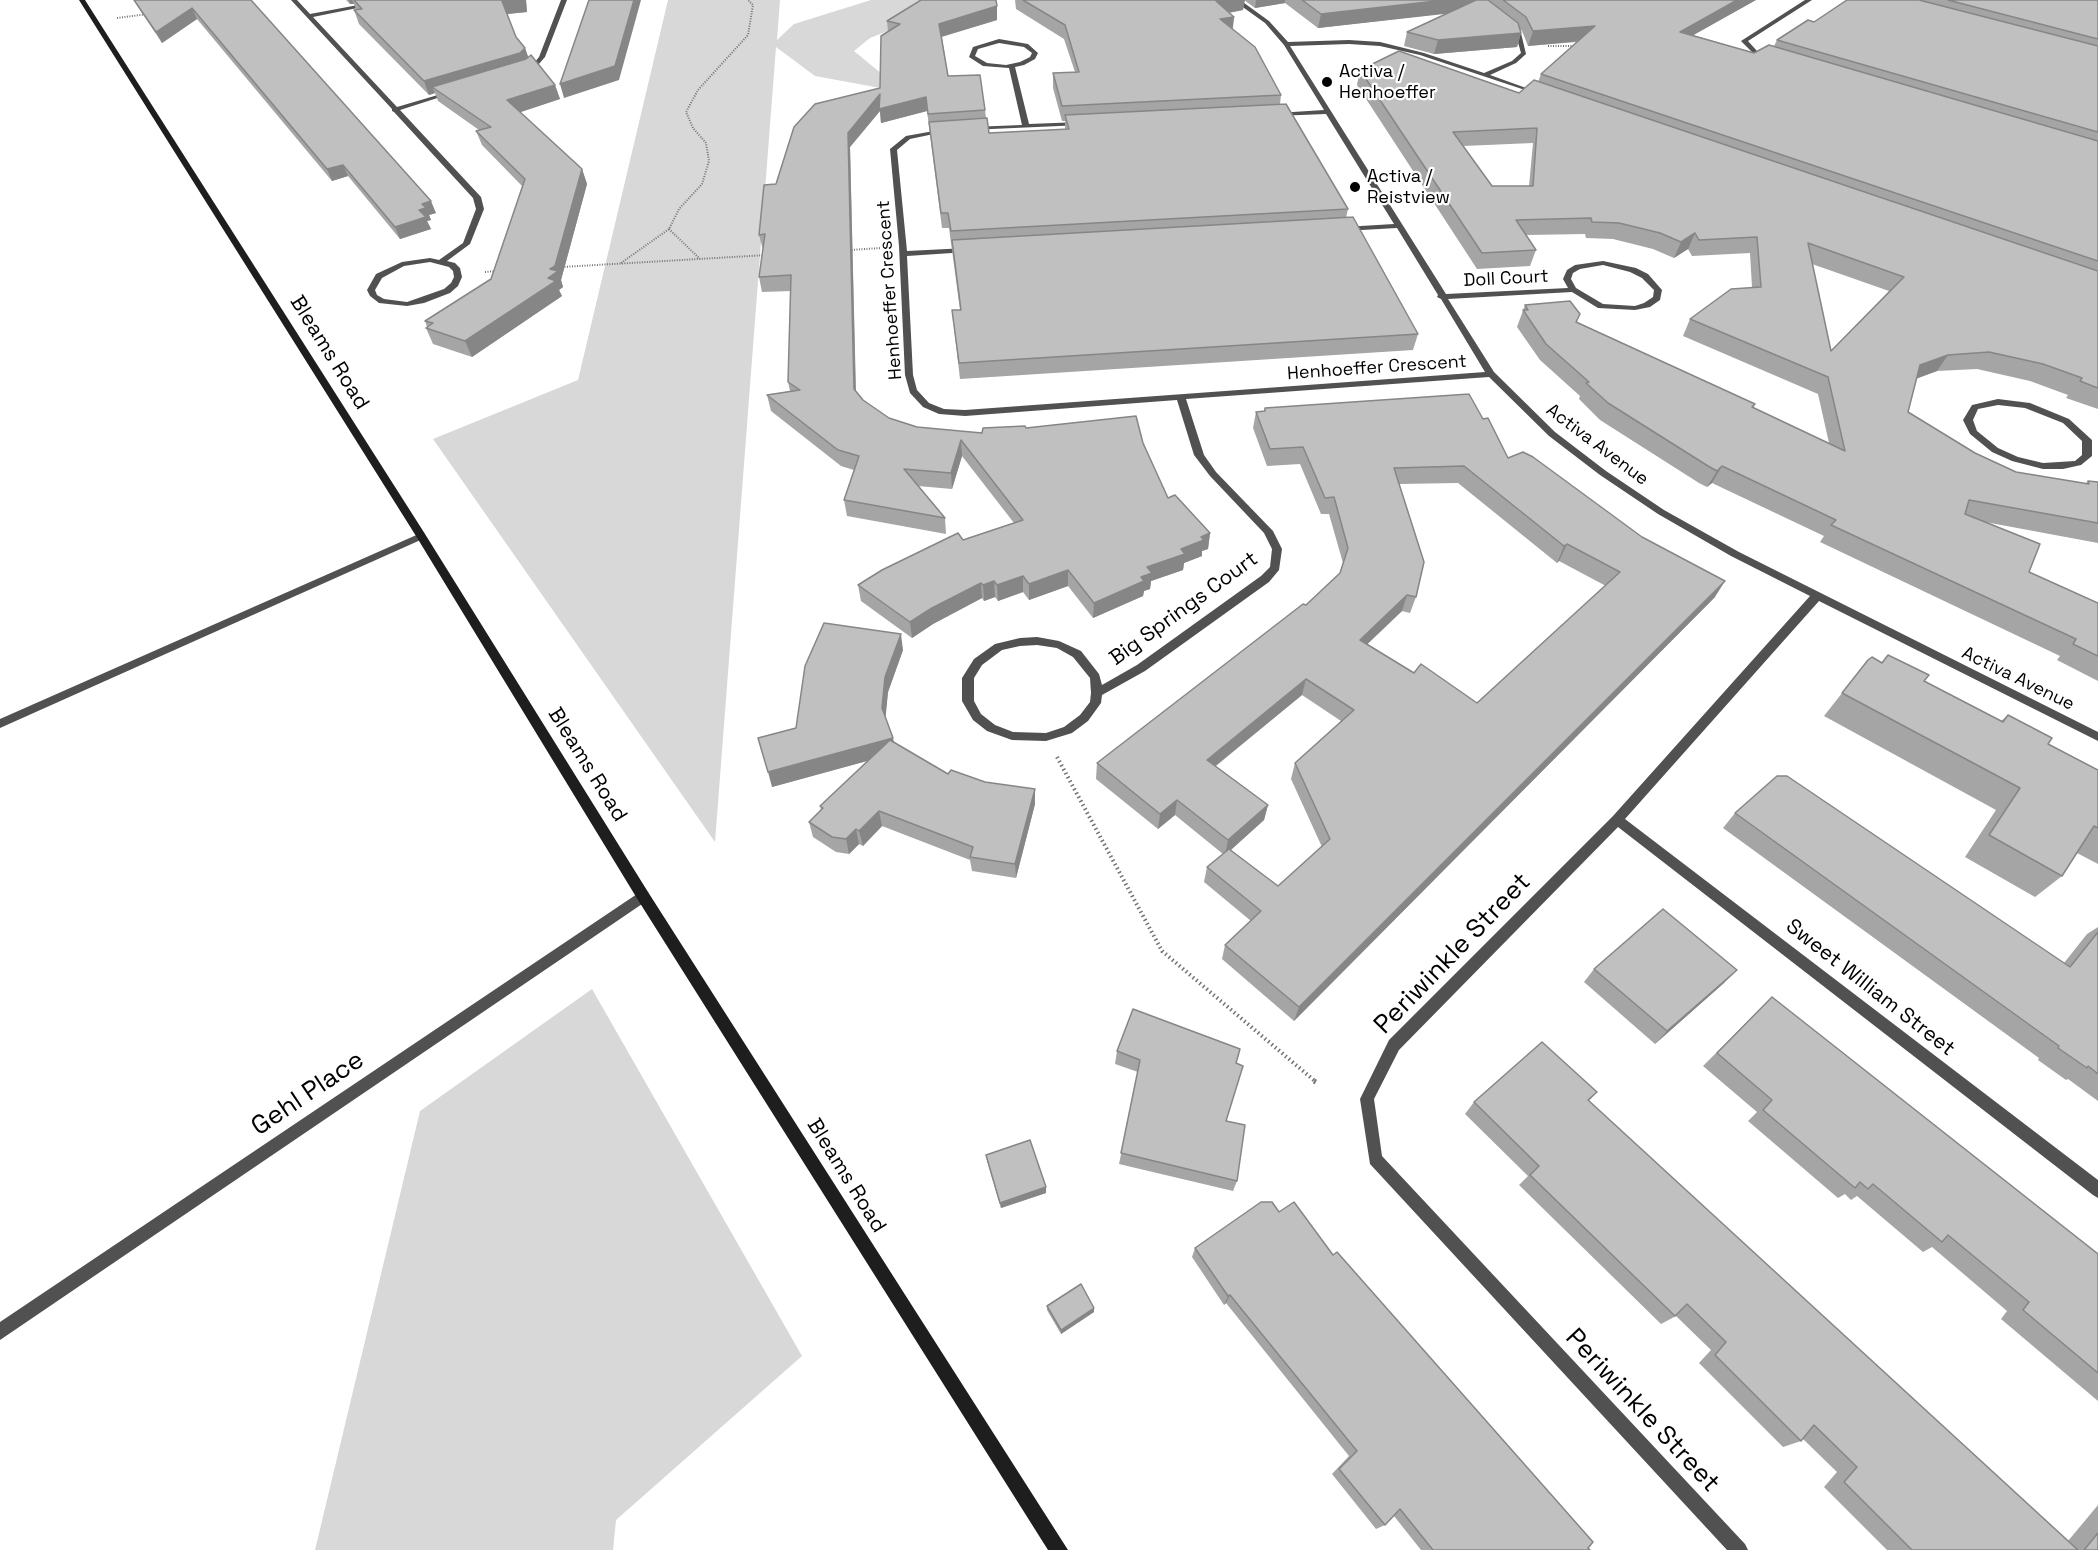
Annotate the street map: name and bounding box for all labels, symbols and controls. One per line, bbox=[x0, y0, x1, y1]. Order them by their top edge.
place label: Activa / Henhoeffer bbox=[1339, 61, 1436, 104]
marker: Activa / Henhoeffer bbox=[1320, 75, 1334, 89]
place label: Activa / Reistview bbox=[1367, 166, 1450, 208]
marker: Activa / Reistview bbox=[1348, 180, 1362, 194]
street label: Henhoeffer Crescent bbox=[873, 199, 907, 381]
street label: Doll Court bbox=[1463, 266, 1549, 292]
street label: Bleams Road bbox=[284, 291, 374, 415]
street label: Henhoeffer Crescent bbox=[1286, 351, 1468, 385]
street label: Activa Avenue bbox=[1542, 400, 1652, 490]
street label: Big Springs Court bbox=[1105, 547, 1263, 671]
street label: Activa Avenue bbox=[1958, 642, 2078, 716]
street label: Bleams Road bbox=[542, 703, 632, 827]
street label: Periwinkle Street bbox=[1368, 867, 1538, 1041]
street label: Sweet William Street bbox=[1780, 914, 1960, 1062]
street label: Gehl Place bbox=[246, 1045, 370, 1143]
street label: Bleams Road bbox=[801, 1114, 891, 1238]
street label: Periwinkle Street bbox=[1558, 1323, 1726, 1499]

